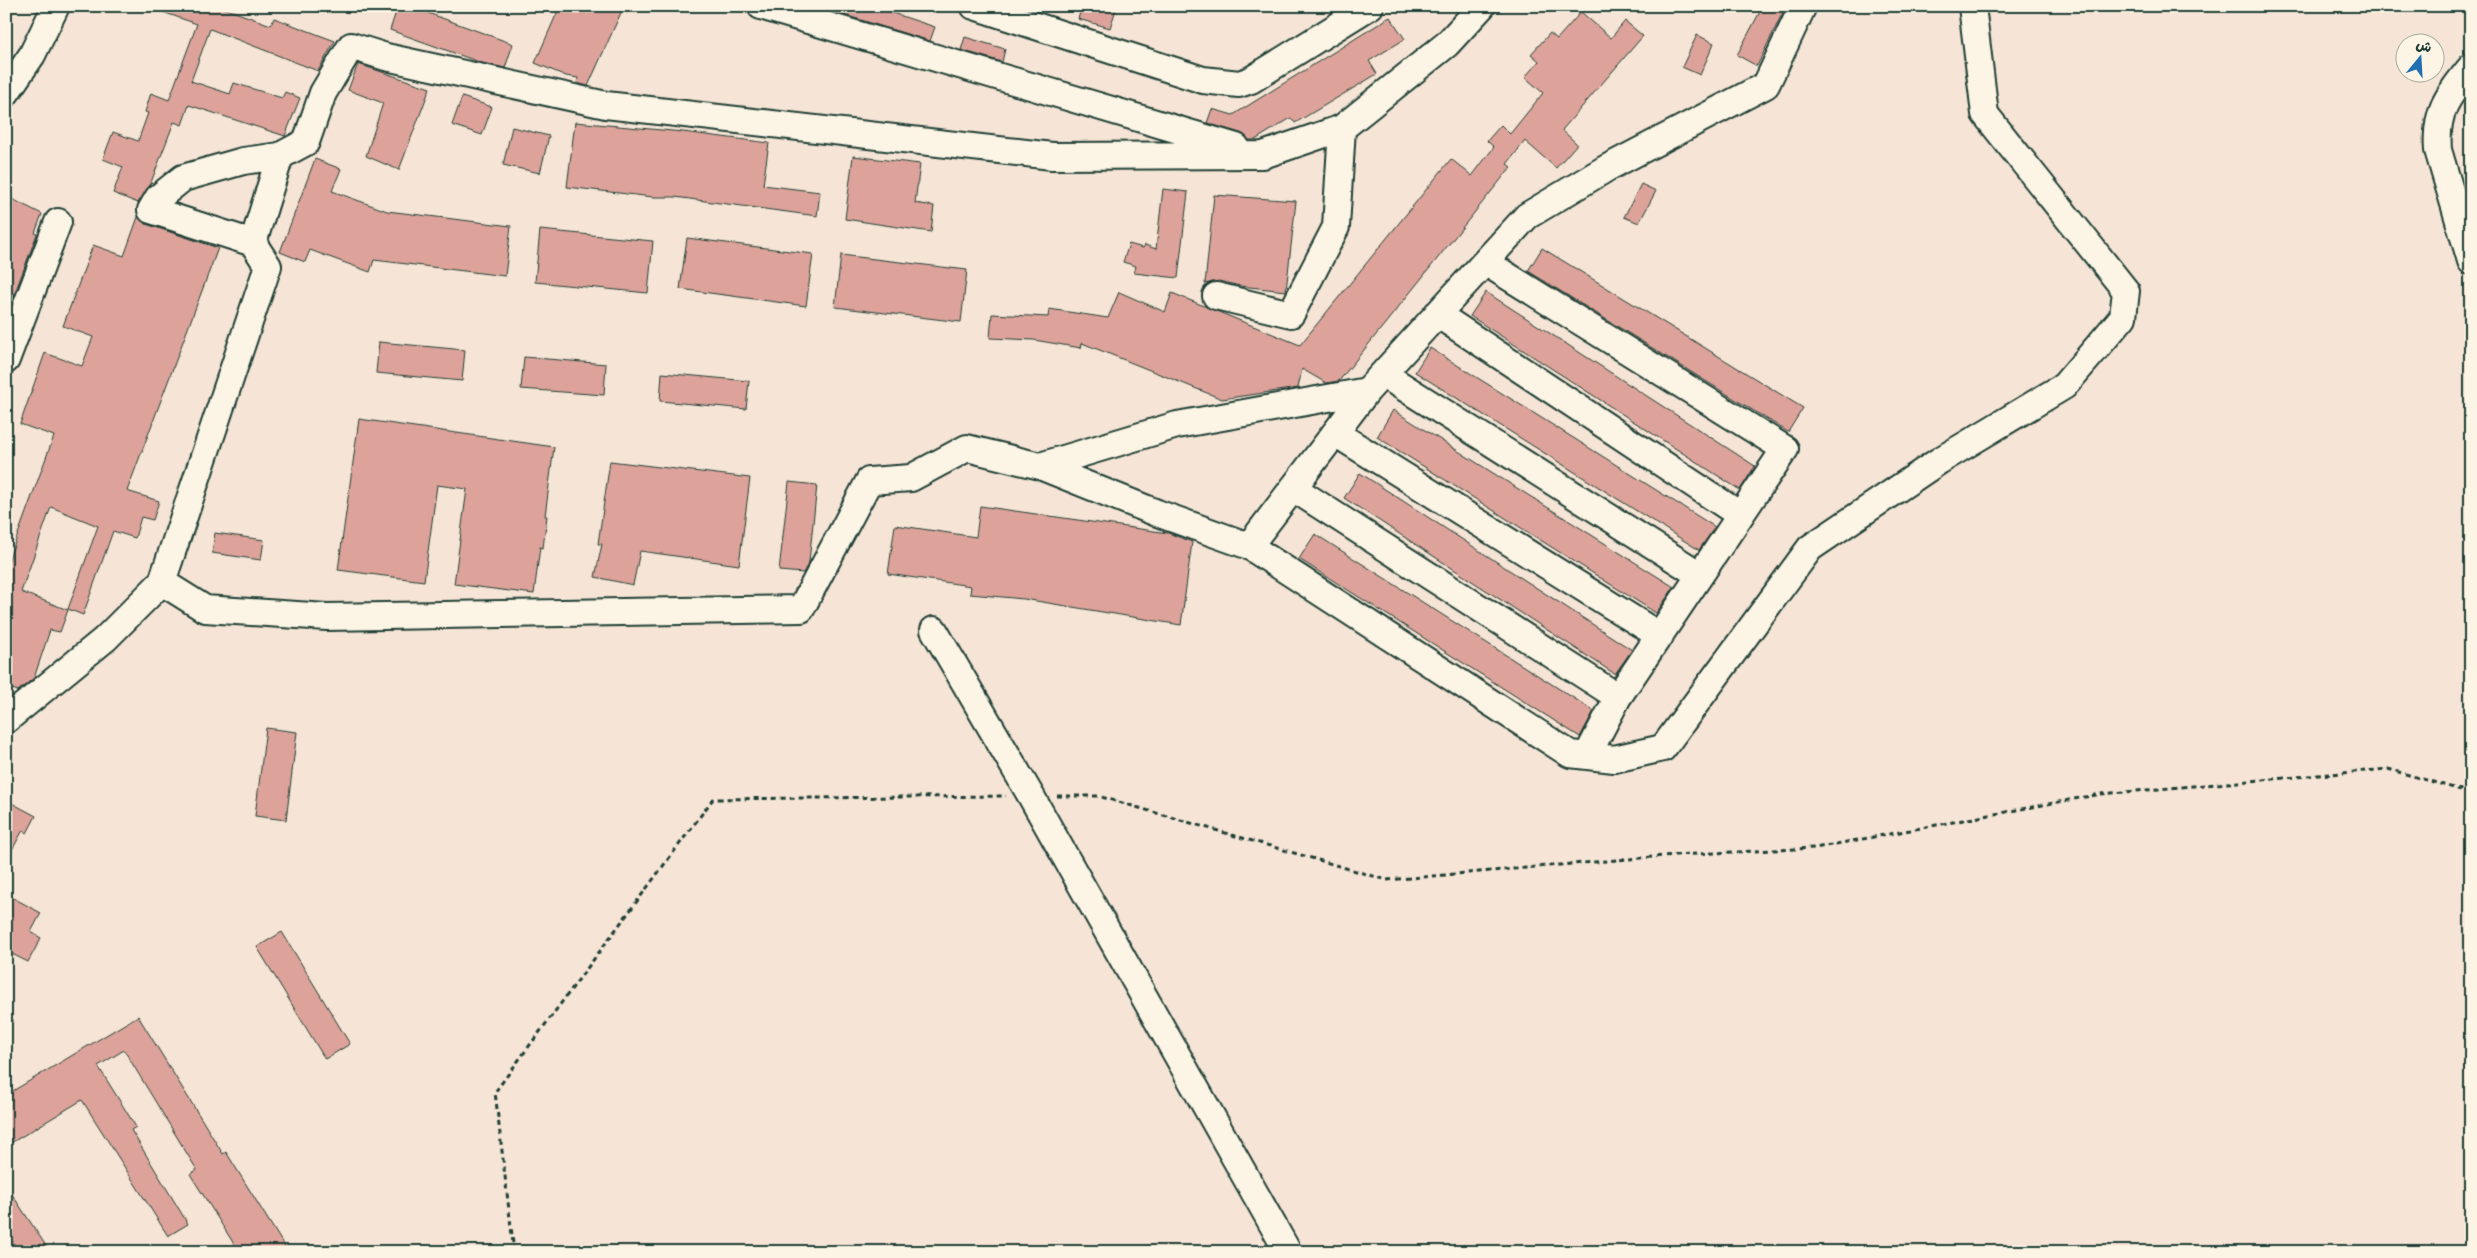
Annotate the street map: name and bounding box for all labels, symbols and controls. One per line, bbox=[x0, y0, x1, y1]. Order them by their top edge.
north arrow bbox=[2394, 32, 2444, 82]
text: ش bbox=[2413, 35, 2434, 58]

